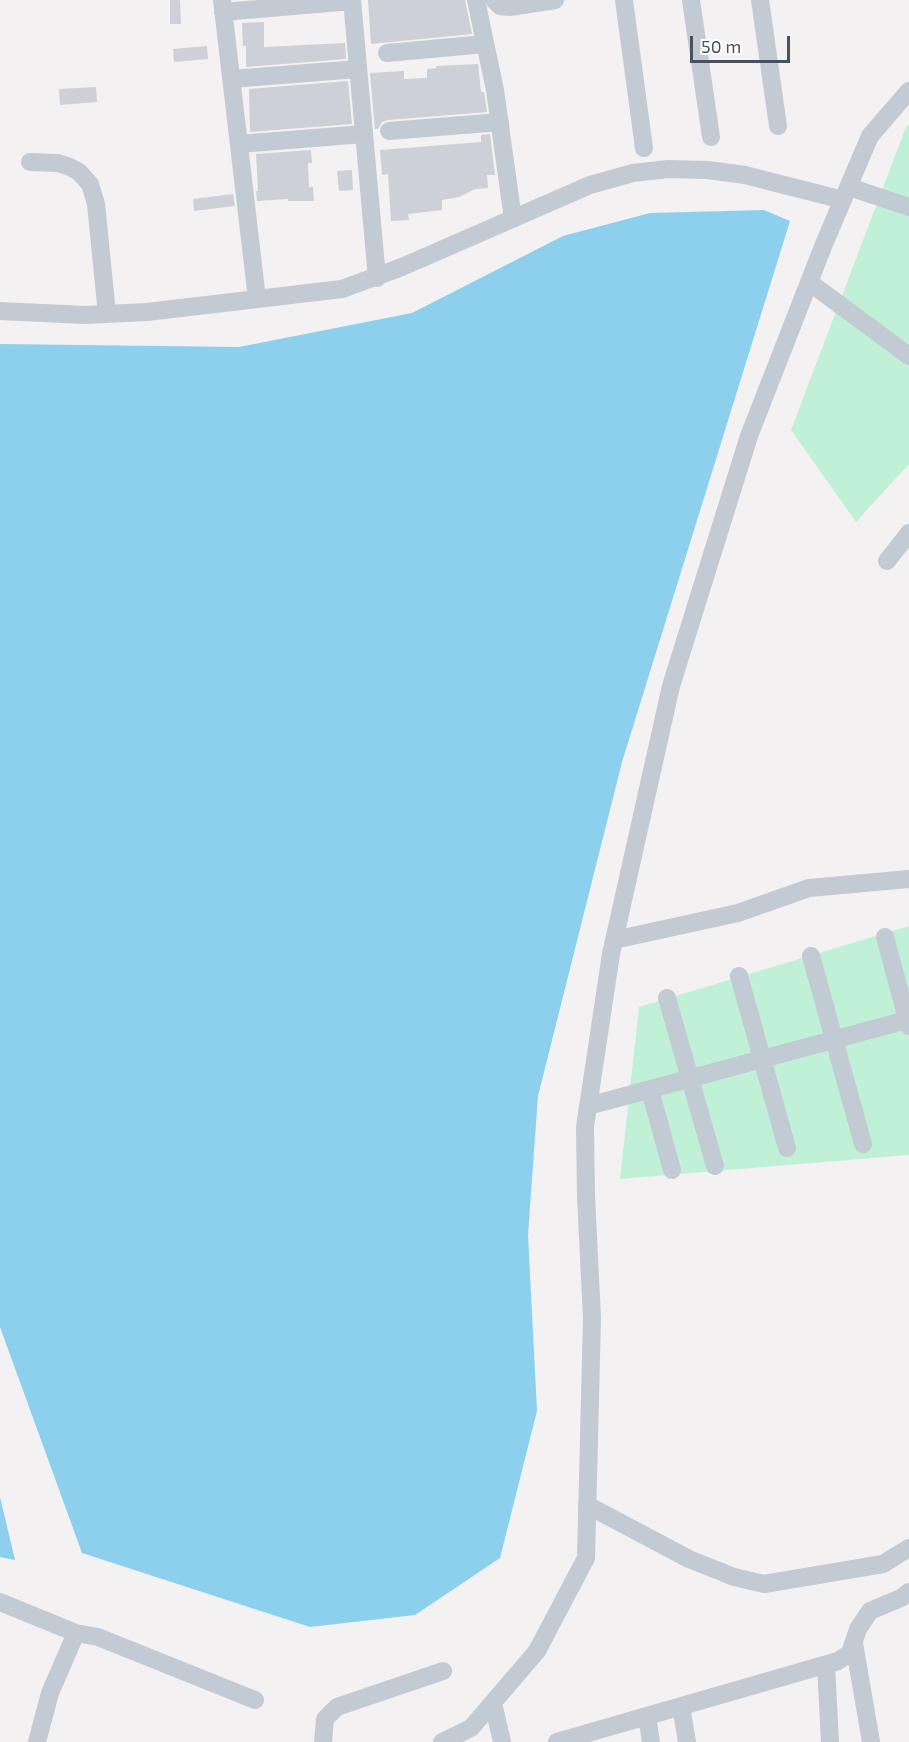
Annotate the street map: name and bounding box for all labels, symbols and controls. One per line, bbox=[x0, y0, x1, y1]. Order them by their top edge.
scale bar bbox=[693, 24, 794, 62]
text: 50 m bbox=[701, 35, 741, 57]

